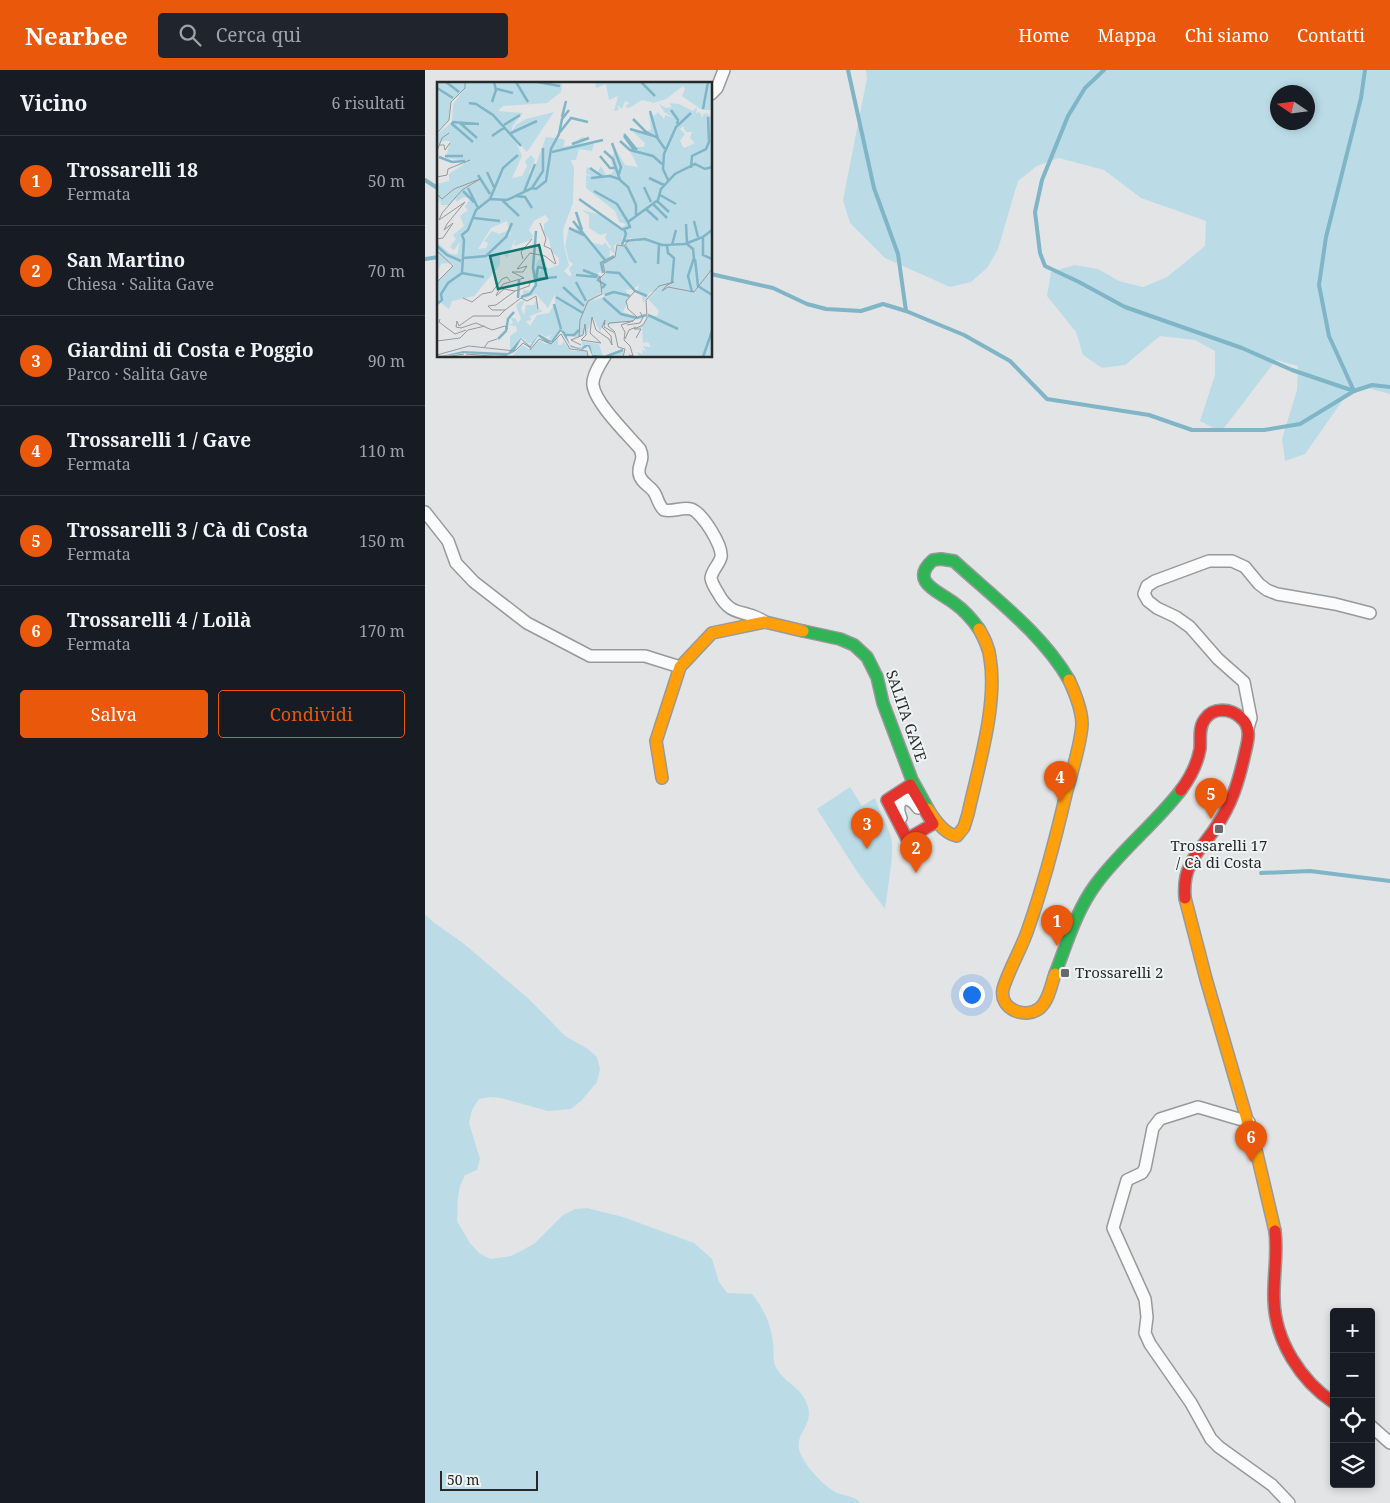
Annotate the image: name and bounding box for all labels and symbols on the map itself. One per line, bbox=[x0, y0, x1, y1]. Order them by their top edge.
inset map bbox=[437, 82, 713, 358]
north arrow bbox=[1270, 85, 1315, 130]
street label: SALITA GAVE bbox=[882, 667, 932, 764]
pin: 4 bbox=[1044, 761, 1076, 802]
pin: 5 bbox=[1195, 778, 1227, 819]
pin: 3 bbox=[851, 808, 883, 849]
marker: Trossarelli 17 / Cà di Costa bbox=[1213, 823, 1225, 835]
pin: 2 bbox=[900, 832, 932, 873]
place label: Trossarelli 17 / Cà di Costa bbox=[1171, 835, 1267, 872]
pin: 1 bbox=[1041, 905, 1073, 946]
place label: Trossarelli 2 bbox=[1075, 962, 1163, 982]
marker: Trossarelli 2 bbox=[1059, 967, 1071, 979]
your location bbox=[959, 982, 985, 1008]
pin: 6 bbox=[1235, 1121, 1267, 1162]
scale bar bbox=[440, 1468, 537, 1491]

